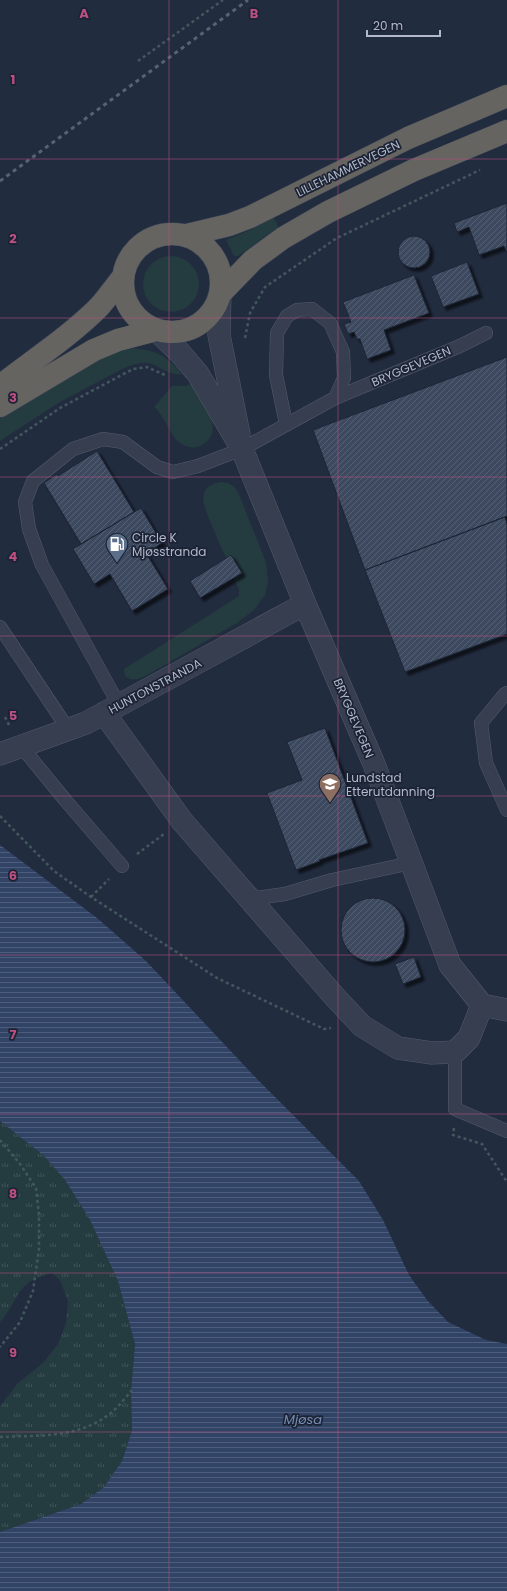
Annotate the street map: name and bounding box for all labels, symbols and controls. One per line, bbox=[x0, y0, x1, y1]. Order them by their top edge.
text: A bbox=[79, 4, 89, 23]
text: B bbox=[250, 4, 259, 23]
scale bar bbox=[367, 12, 440, 38]
text: 20 m bbox=[373, 17, 403, 34]
text: 1 bbox=[11, 70, 15, 89]
street label: LILLEHAMMERVEGEN bbox=[293, 136, 403, 200]
text: 2 bbox=[9, 229, 17, 248]
street label: BRYGGEVEGEN bbox=[369, 342, 453, 390]
text: 3 bbox=[9, 388, 17, 407]
place label: Circle K Mjøsstranda bbox=[132, 529, 206, 560]
fuel station icon: Circle K Mjøsstranda bbox=[104, 531, 130, 564]
text: 4 bbox=[9, 547, 18, 566]
street label: HUNTONSTRANDA bbox=[105, 654, 205, 718]
street label: BRYGGEVEGEN bbox=[330, 676, 378, 760]
text: 5 bbox=[9, 706, 17, 725]
place label: Lundstad Etterutdanning bbox=[346, 769, 435, 800]
school or university icon: Lundstad Etterutdanning bbox=[317, 771, 343, 804]
text: 6 bbox=[9, 866, 17, 885]
text: 7 bbox=[10, 1025, 17, 1044]
text: 8 bbox=[9, 1184, 17, 1203]
text: 9 bbox=[9, 1343, 17, 1362]
water label: Mjøsa bbox=[284, 1410, 322, 1429]

